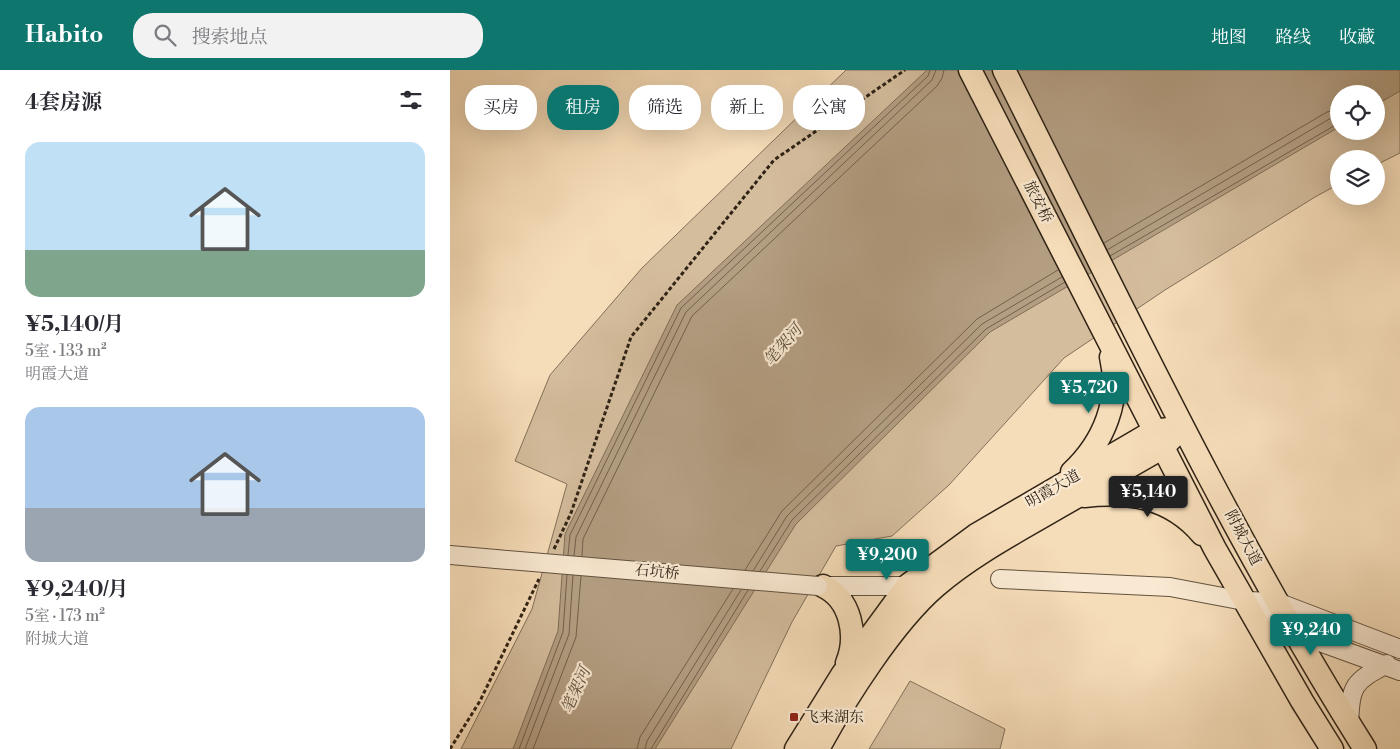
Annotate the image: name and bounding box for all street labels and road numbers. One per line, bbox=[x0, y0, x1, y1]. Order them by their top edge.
street label: 旅安桥 bbox=[1019, 178, 1057, 226]
street label: 明霞大道 bbox=[1022, 466, 1084, 512]
street label: 附城大道 bbox=[1221, 507, 1265, 569]
street label: 石坑桥 bbox=[634, 561, 680, 583]

